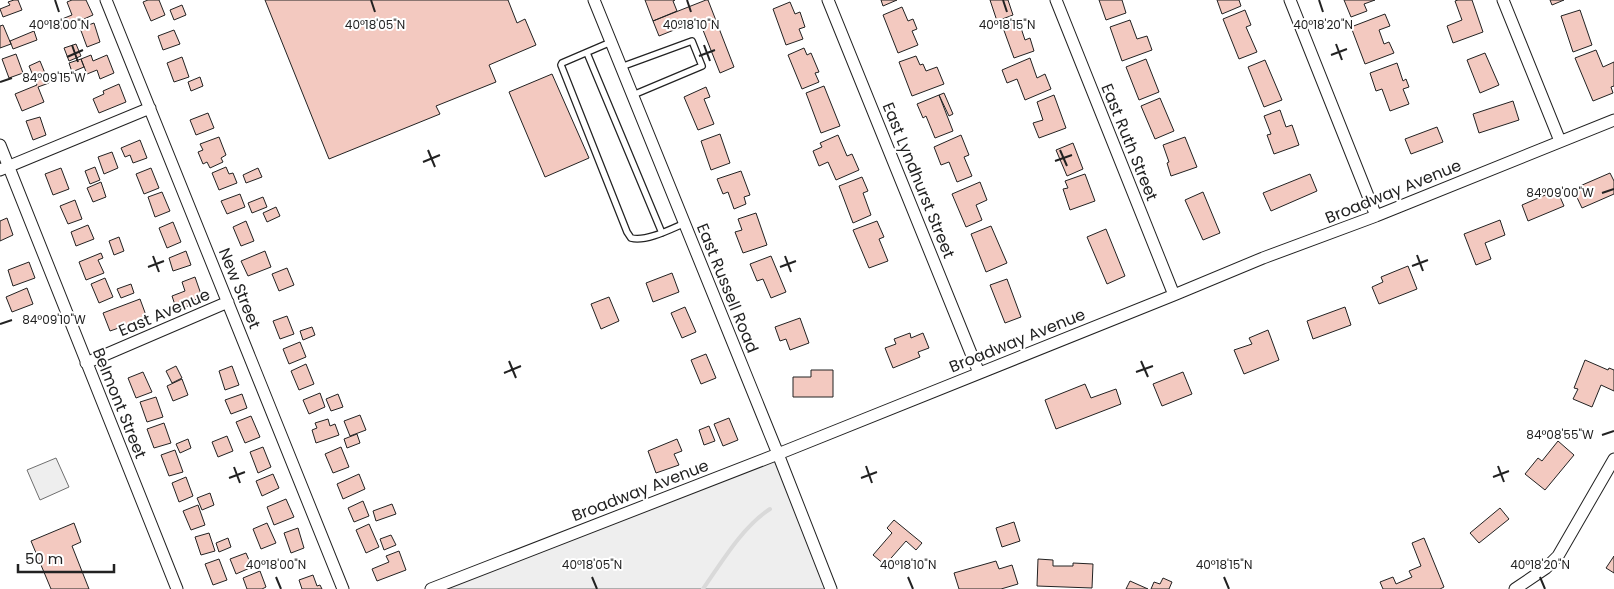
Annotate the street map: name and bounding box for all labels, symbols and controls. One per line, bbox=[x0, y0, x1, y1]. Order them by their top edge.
text: 40°18'00"N bbox=[29, 16, 89, 33]
text: 40°18'05"N bbox=[345, 16, 405, 33]
text: 40°18'10"N bbox=[663, 16, 719, 33]
text: 40°18'15"N bbox=[979, 16, 1035, 33]
text: 40°18'20"N bbox=[1293, 16, 1353, 33]
text: 84°09'15"W bbox=[22, 69, 86, 86]
street label: East Ruth Street bbox=[1096, 80, 1164, 204]
street label: East Lyndhurst Street bbox=[877, 99, 960, 262]
street label: Broadway Avenue bbox=[1322, 154, 1465, 229]
text: 84°09'00"W bbox=[1526, 184, 1594, 201]
street label: East Russell Road bbox=[691, 220, 764, 356]
street label: New Street bbox=[213, 244, 266, 332]
street label: East Avenue bbox=[115, 283, 214, 342]
street label: Broadway Avenue bbox=[946, 303, 1089, 378]
text: 84°09'10"W bbox=[22, 311, 86, 328]
street label: Belmont Street bbox=[87, 344, 152, 462]
text: 84°08'55"W bbox=[1526, 426, 1594, 443]
street label: Broadway Avenue bbox=[568, 454, 712, 527]
scale bar bbox=[18, 542, 114, 574]
text: 50 m bbox=[25, 548, 63, 569]
text: 40°18'00"N bbox=[246, 556, 306, 573]
text: 40°18'05"N bbox=[562, 556, 622, 573]
text: 40°18'10"N bbox=[880, 556, 936, 573]
text: 40°18'15"N bbox=[1196, 556, 1252, 573]
text: 40°18'20"N bbox=[1510, 556, 1570, 573]

